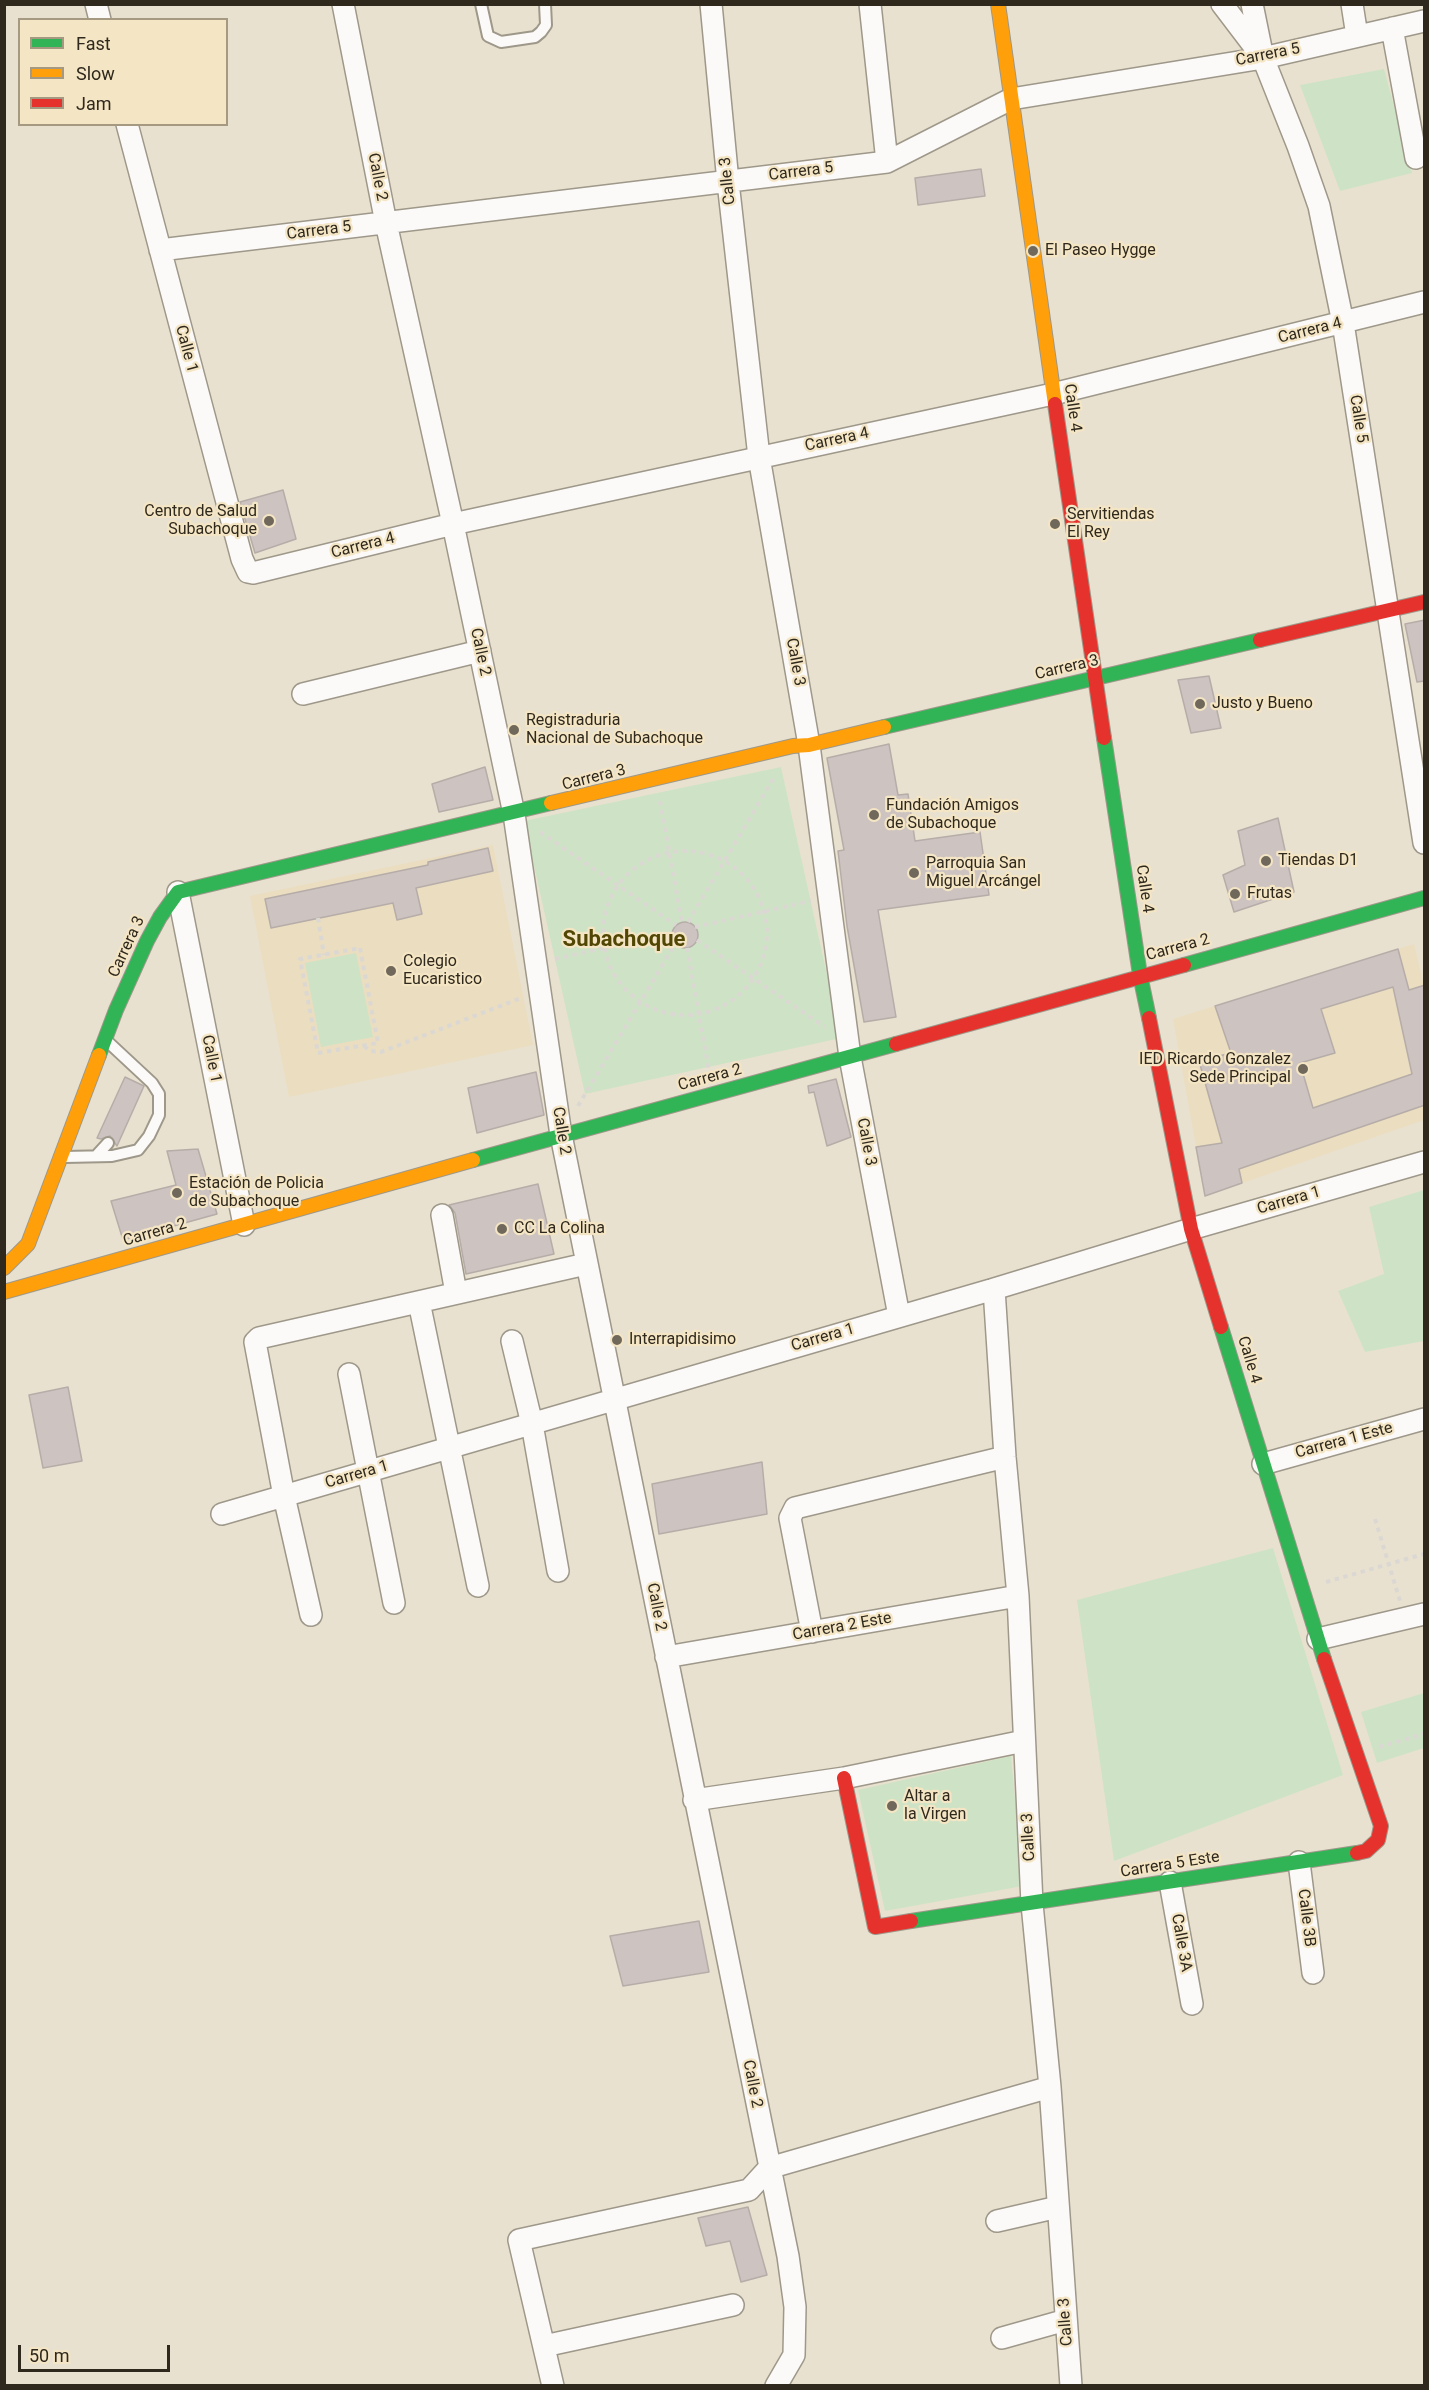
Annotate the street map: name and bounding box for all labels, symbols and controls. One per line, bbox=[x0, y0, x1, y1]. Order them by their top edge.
legend bbox=[18, 18, 228, 126]
text: Fast bbox=[76, 33, 111, 54]
street label: Carrera 5 bbox=[1234, 39, 1302, 71]
text: Slow bbox=[76, 63, 115, 84]
text: Jam bbox=[76, 93, 112, 114]
street label: Calle 2 bbox=[363, 151, 391, 203]
street label: Calle 3 bbox=[716, 156, 740, 206]
street label: Carrera 5 bbox=[768, 159, 834, 185]
street label: Carrera 5 bbox=[286, 218, 352, 244]
place label: El Paseo Hygge bbox=[1045, 241, 1156, 261]
marker: El Paseo Hygge bbox=[1026, 244, 1040, 258]
street label: Carrera 4 bbox=[1276, 314, 1344, 348]
street label: Calle 1 bbox=[170, 323, 202, 375]
street label: Calle 4 bbox=[1059, 383, 1085, 433]
street label: Calle 5 bbox=[1345, 394, 1371, 444]
street label: Carrera 4 bbox=[803, 424, 871, 456]
place label: Centro de Salud Subachoque bbox=[144, 502, 257, 540]
place label: Servitiendas El Rey bbox=[1067, 505, 1155, 543]
marker: Centro de Salud Subachoque bbox=[262, 514, 276, 528]
marker: Servitiendas El Rey bbox=[1048, 517, 1062, 531]
street label: Carrera 4 bbox=[329, 529, 397, 563]
street label: Calle 2 bbox=[466, 626, 494, 678]
street label: Calle 3 bbox=[781, 637, 809, 687]
street label: Carrera 3 bbox=[1033, 651, 1101, 685]
place label: Justo y Bueno bbox=[1212, 694, 1313, 714]
marker: Justo y Bueno bbox=[1193, 697, 1207, 711]
place label: Registraduria Nacional de Subachoque bbox=[526, 711, 703, 749]
marker: Registraduria Nacional de Subachoque bbox=[507, 723, 521, 737]
street label: Carrera 3 bbox=[560, 761, 628, 795]
place label: Fundación Amigos de Subachoque bbox=[886, 796, 1019, 834]
marker: Fundación Amigos de Subachoque bbox=[867, 808, 881, 822]
place label: Tiendas D1 bbox=[1278, 851, 1358, 871]
place label: Parroquia San Miguel Arcángel bbox=[926, 854, 1041, 892]
marker: Tiendas D1 bbox=[1259, 854, 1273, 868]
street label: Calle 4 bbox=[1131, 864, 1157, 914]
marker: Parroquia San Miguel Arcángel bbox=[907, 866, 921, 880]
place label: Frutas bbox=[1247, 884, 1292, 904]
marker: Frutas bbox=[1228, 887, 1242, 901]
street label: Carrera 3 bbox=[105, 913, 149, 981]
district label: Subachoque bbox=[563, 927, 685, 953]
street label: Carrera 2 bbox=[1144, 930, 1212, 966]
place label: Colegio Eucaristico bbox=[403, 952, 482, 990]
marker: Colegio Eucaristico bbox=[384, 964, 398, 978]
street label: Calle 1 bbox=[197, 1033, 225, 1085]
place label: IED Ricardo Gonzalez Sede Principal bbox=[1139, 1050, 1291, 1088]
street label: Carrera 2 bbox=[676, 1060, 744, 1096]
marker: IED Ricardo Gonzalez Sede Principal bbox=[1296, 1062, 1310, 1076]
street label: Calle 2 bbox=[548, 1106, 574, 1156]
street label: Calle 3 bbox=[852, 1116, 880, 1168]
place label: Estación de Policia de Subachoque bbox=[189, 1174, 324, 1212]
street label: Carrera 1 bbox=[1255, 1183, 1323, 1219]
marker: Estación de Policia de Subachoque bbox=[170, 1186, 184, 1200]
street label: Carrera 2 bbox=[121, 1215, 189, 1251]
place label: CC La Colina bbox=[514, 1219, 605, 1239]
marker: CC La Colina bbox=[495, 1222, 509, 1236]
street label: Carrera 1 bbox=[789, 1320, 857, 1356]
place label: Interrapidisimo bbox=[629, 1330, 736, 1350]
marker: Interrapidisimo bbox=[610, 1333, 624, 1347]
street label: Calle 4 bbox=[1233, 1334, 1265, 1386]
street label: Carrera 1 Este bbox=[1293, 1419, 1395, 1463]
street label: Carrera 1 bbox=[323, 1457, 391, 1493]
street label: Calle 2 bbox=[642, 1581, 670, 1633]
street label: Carrera 2 Este bbox=[791, 1609, 893, 1645]
place label: Altar a la Virgen bbox=[904, 1787, 966, 1825]
marker: Altar a la Virgen bbox=[885, 1799, 899, 1813]
street label: Calle 3 bbox=[1018, 1812, 1040, 1862]
street label: Carrera 5 Este bbox=[1119, 1848, 1221, 1882]
street label: Calle 3B bbox=[1293, 1888, 1319, 1948]
street label: Calle 3A bbox=[1166, 1912, 1196, 1974]
street label: Calle 2 bbox=[738, 2058, 766, 2110]
street label: Calle 3 bbox=[1055, 2297, 1077, 2347]
scale bar bbox=[21, 2333, 172, 2371]
text: 50 m bbox=[29, 2345, 69, 2366]

